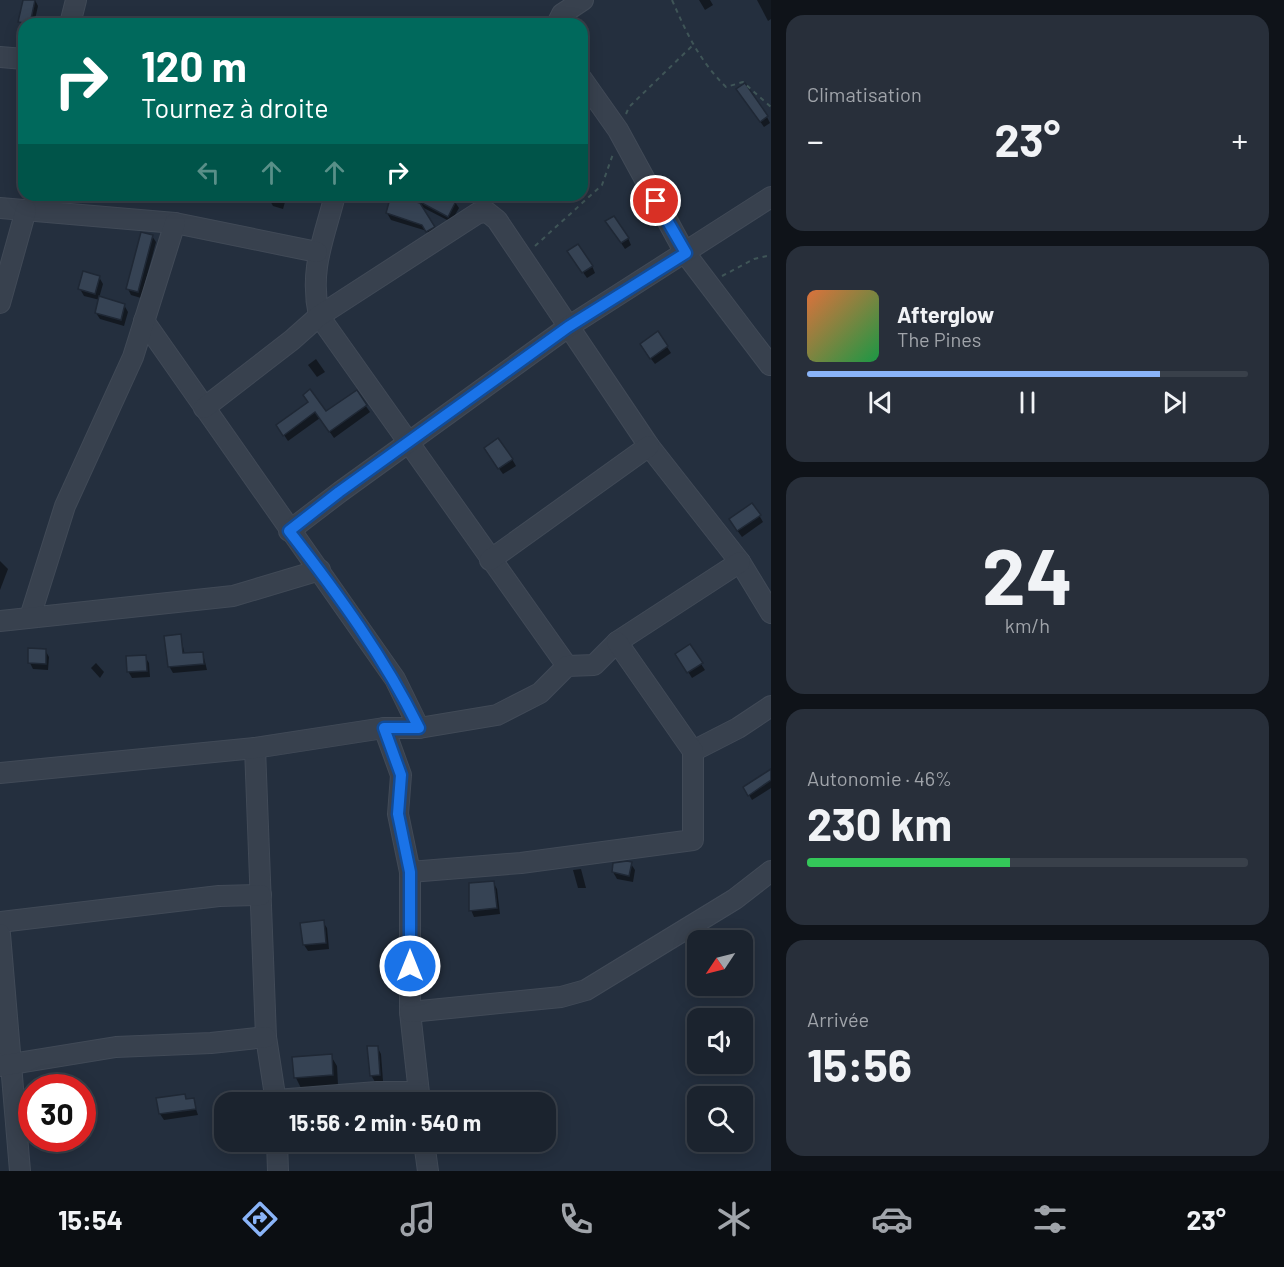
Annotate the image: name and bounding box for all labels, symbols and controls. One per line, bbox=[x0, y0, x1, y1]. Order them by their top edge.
text: 120 m bbox=[141, 40, 247, 90]
icon: right bbox=[42, 42, 120, 120]
text: Climatisation bbox=[807, 82, 922, 106]
text: Tournez à droite bbox=[141, 91, 329, 123]
text: 23° bbox=[995, 112, 1060, 166]
text: − bbox=[807, 120, 824, 160]
text: + bbox=[1231, 120, 1248, 160]
icon: left bbox=[192, 156, 225, 189]
icon: ahead bbox=[255, 156, 288, 189]
icon: ahead bbox=[318, 156, 351, 189]
icon: right bbox=[381, 156, 414, 189]
pin bbox=[630, 175, 681, 226]
icon: arrive bbox=[639, 184, 672, 217]
text: Afterglow bbox=[897, 301, 994, 327]
text: The Pines bbox=[897, 327, 981, 351]
icon: previous bbox=[864, 386, 897, 419]
icon: pause bbox=[1011, 386, 1044, 419]
icon: next bbox=[1158, 386, 1191, 419]
text: 24 bbox=[982, 527, 1073, 621]
text: km/h bbox=[1005, 613, 1050, 637]
text: Autonomie · 46% bbox=[807, 766, 952, 790]
text: 230 km bbox=[807, 796, 952, 850]
north arrow bbox=[687, 930, 753, 996]
map controls bbox=[687, 930, 753, 1152]
position arrow bbox=[378, 934, 442, 998]
text: Arrivée bbox=[807, 1007, 869, 1031]
button: sound bbox=[687, 1008, 753, 1074]
text: 15:56 bbox=[807, 1037, 912, 1091]
speed limit sign: 30 bbox=[18, 1074, 96, 1152]
button: search bbox=[687, 1086, 753, 1152]
text: 15:56 · 2 min · 540 m bbox=[289, 1109, 481, 1135]
icon: directions bbox=[239, 1198, 281, 1240]
icon: music bbox=[397, 1198, 439, 1240]
icon: phone bbox=[555, 1198, 597, 1240]
icon: climate bbox=[713, 1198, 755, 1240]
icon: car bbox=[871, 1198, 913, 1240]
icon: filters bbox=[1029, 1198, 1071, 1240]
text: 15:54 bbox=[58, 1203, 123, 1235]
text: 23° bbox=[1186, 1203, 1226, 1235]

